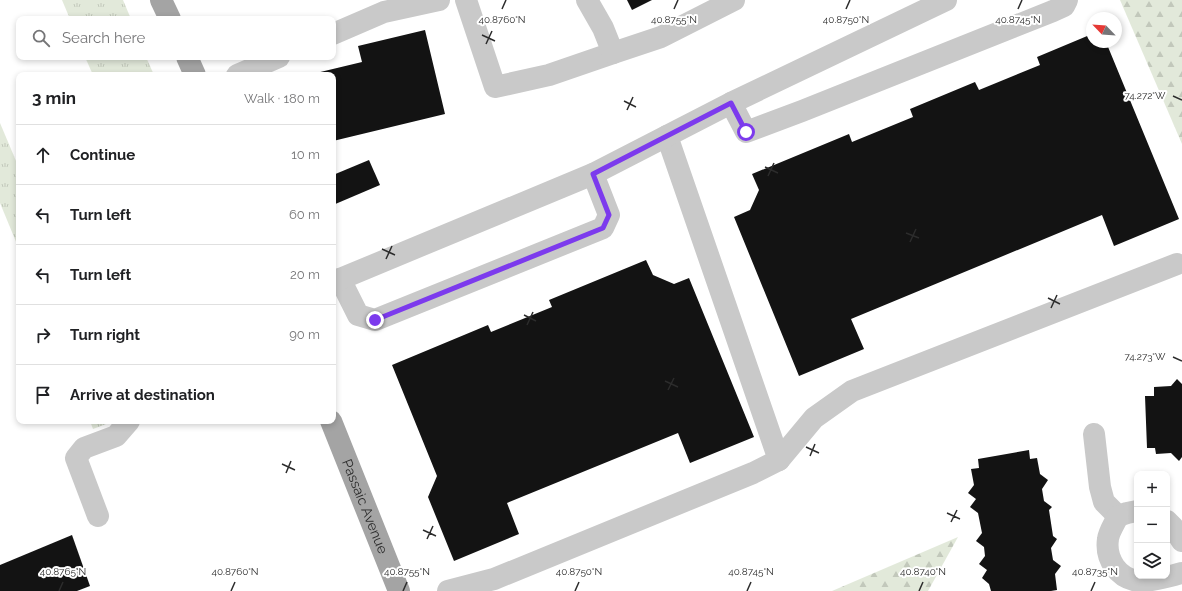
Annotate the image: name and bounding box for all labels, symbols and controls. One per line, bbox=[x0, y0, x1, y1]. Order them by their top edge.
north arrow bbox=[1086, 12, 1122, 48]
text: 40.8760°N bbox=[478, 14, 526, 25]
text: 40.8755°N bbox=[651, 14, 697, 25]
text: 40.8750°N bbox=[823, 14, 869, 25]
text: 40.8745°N bbox=[995, 14, 1041, 25]
search box bbox=[16, 16, 336, 60]
icon: search bbox=[30, 27, 52, 49]
text: Search here bbox=[62, 29, 145, 47]
text: 3 min bbox=[32, 88, 76, 108]
text: 74.272°W bbox=[1125, 90, 1166, 101]
text: Walk · 180 m bbox=[244, 91, 320, 106]
route start bbox=[737, 123, 755, 141]
icon: ahead bbox=[32, 144, 54, 166]
text: Continue bbox=[70, 146, 135, 164]
text: 10 m bbox=[291, 147, 320, 162]
icon: left bbox=[32, 204, 54, 226]
text: Turn left bbox=[70, 206, 131, 224]
text: 60 m bbox=[289, 207, 320, 222]
icon: left bbox=[32, 264, 54, 286]
text: Turn left bbox=[70, 266, 131, 284]
text: 20 m bbox=[290, 267, 320, 282]
route end bbox=[366, 311, 384, 329]
icon: right bbox=[32, 324, 54, 346]
text: Turn right bbox=[70, 326, 140, 344]
text: 90 m bbox=[289, 327, 320, 342]
text: 74.273°W bbox=[1125, 351, 1166, 362]
icon: arrive bbox=[32, 384, 54, 406]
text: Arrive at destination bbox=[70, 386, 215, 404]
street label: Passaic Avenue bbox=[339, 457, 391, 556]
map controls bbox=[1134, 471, 1170, 579]
button: + bbox=[1134, 471, 1170, 507]
button: − bbox=[1134, 507, 1170, 543]
button: layers bbox=[1134, 543, 1170, 579]
text: 40.8765°N bbox=[40, 566, 86, 577]
text: 40.8760°N bbox=[211, 566, 259, 577]
text: 40.8755°N bbox=[384, 566, 430, 577]
text: 40.8750°N bbox=[556, 566, 602, 577]
text: 40.8745°N bbox=[728, 566, 774, 577]
text: 40.8740°N bbox=[900, 566, 946, 577]
text: 40.8735°N bbox=[1072, 566, 1118, 577]

